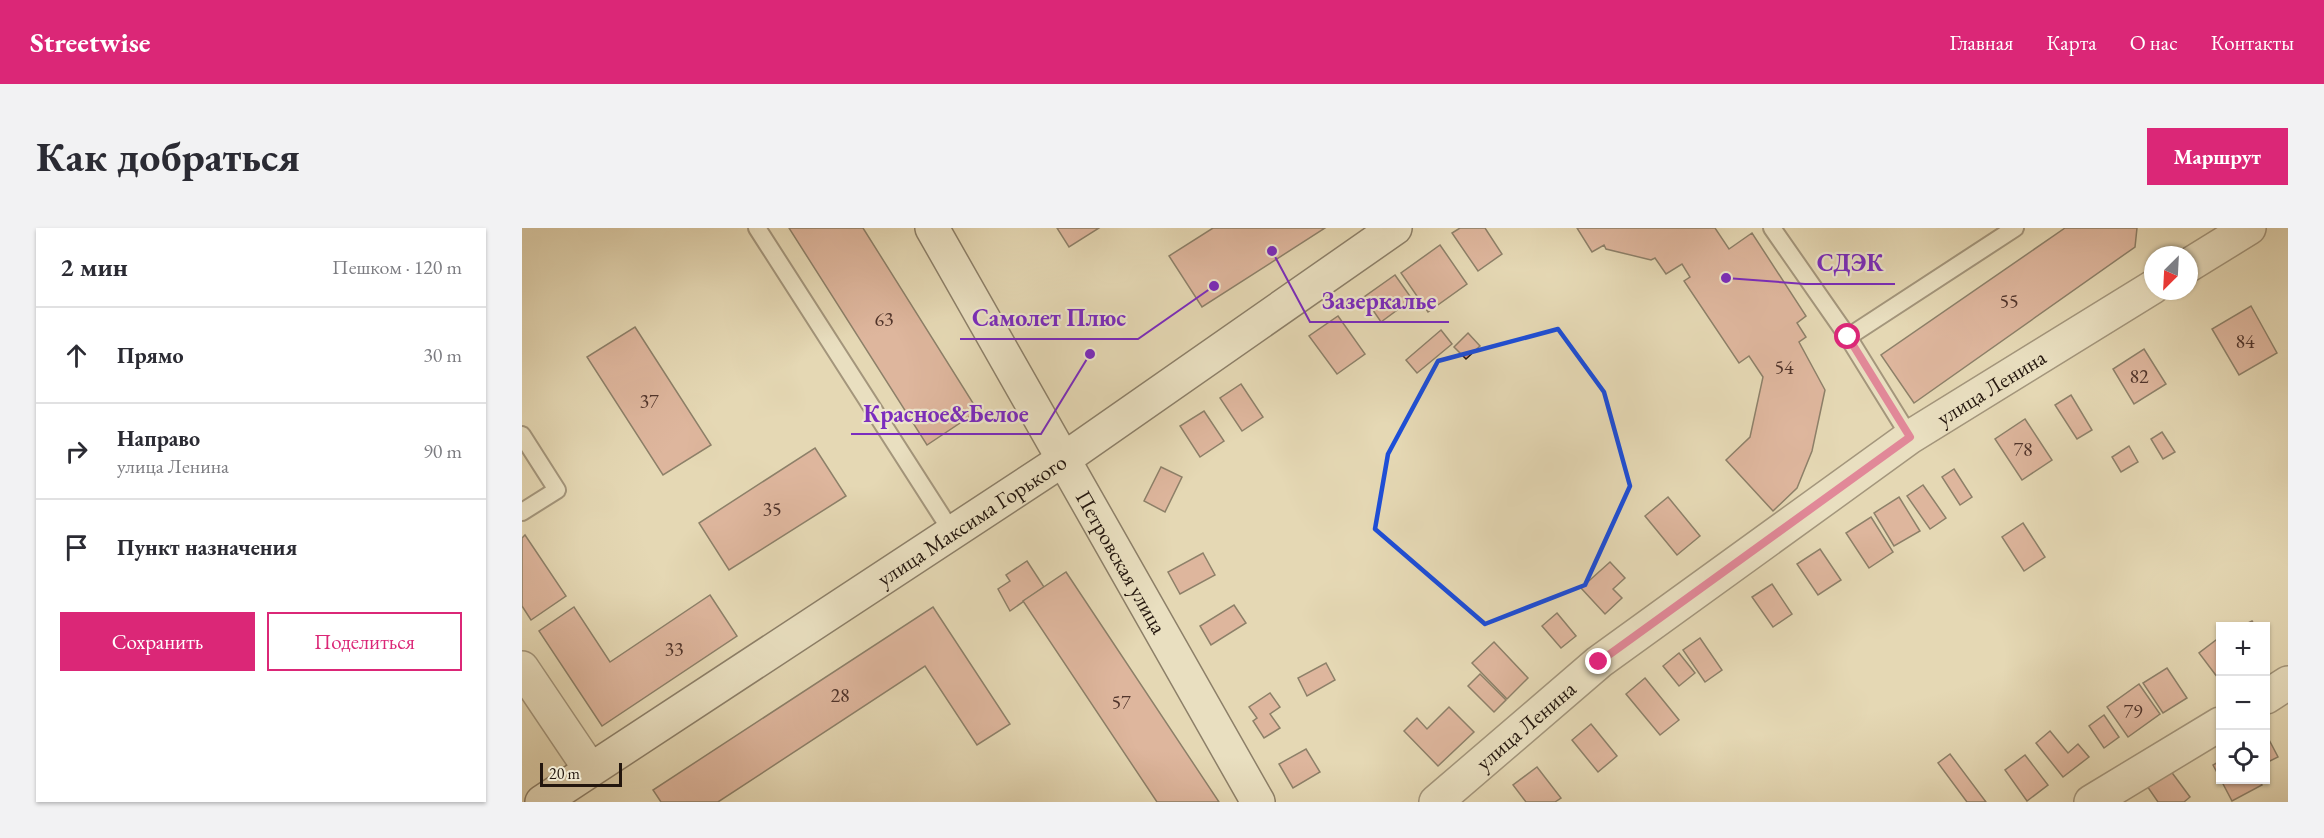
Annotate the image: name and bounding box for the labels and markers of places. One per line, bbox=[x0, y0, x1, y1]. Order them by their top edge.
callout: СДЭК bbox=[1805, 242, 1895, 284]
callout: Зазеркалье bbox=[1310, 280, 1449, 322]
callout: Самолет Плюс bbox=[960, 297, 1138, 339]
callout: Красное&Белое bbox=[851, 392, 1041, 434]

